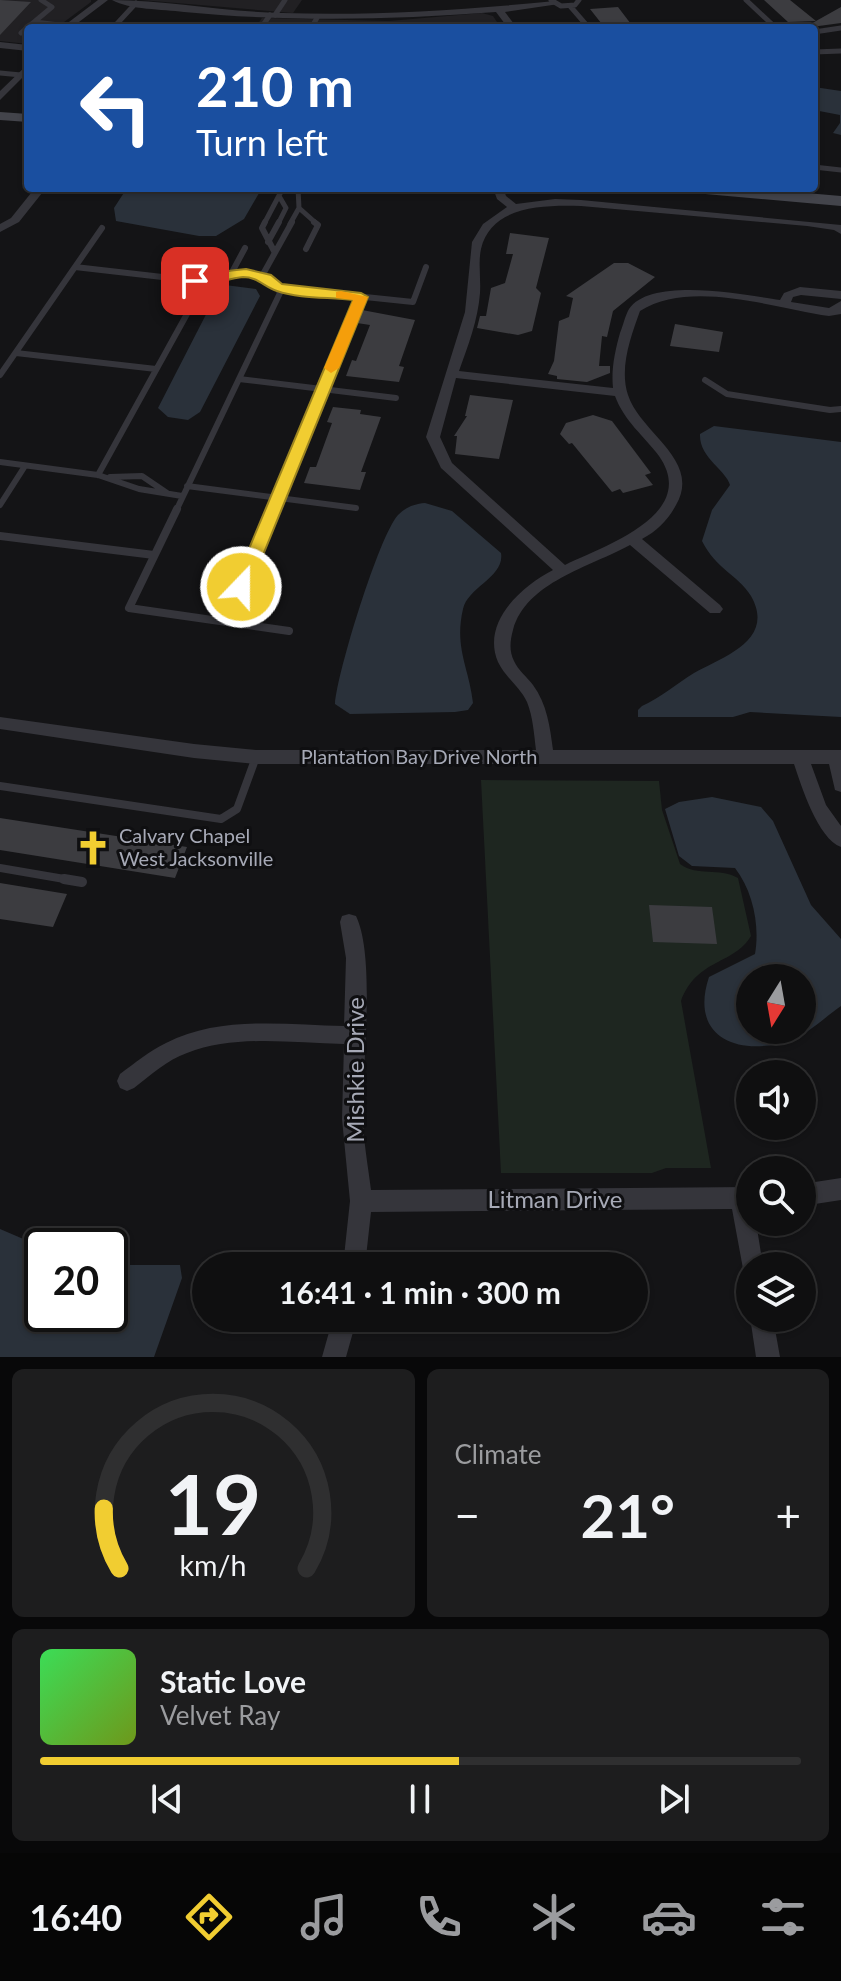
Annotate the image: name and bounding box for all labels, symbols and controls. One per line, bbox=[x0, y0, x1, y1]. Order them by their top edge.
text: 210 m bbox=[196, 52, 354, 119]
icon: left bbox=[64, 56, 168, 160]
text: Turn left bbox=[196, 120, 328, 164]
pin bbox=[161, 247, 229, 315]
icon: arrive bbox=[173, 259, 217, 303]
position arrow bbox=[199, 545, 283, 629]
street label: Plantation Bay Drive North bbox=[301, 744, 537, 768]
place label: Calvary Chapel West Jacksonville bbox=[119, 823, 273, 870]
church icon: Calvary Chapel West Jacksonville bbox=[74, 829, 112, 867]
north arrow bbox=[736, 964, 816, 1044]
map controls bbox=[736, 964, 816, 1332]
street label: Mishkie Drive bbox=[340, 997, 369, 1143]
button: sound bbox=[736, 1060, 816, 1140]
button: search bbox=[736, 1156, 816, 1236]
street label: Litman Drive bbox=[487, 1184, 623, 1213]
speed limit sign: 20 bbox=[24, 1228, 128, 1332]
button: layers bbox=[736, 1252, 816, 1332]
text: 16:41 · 1 min · 300 m bbox=[279, 1274, 561, 1310]
text: Climate bbox=[455, 1438, 541, 1470]
text: 19 bbox=[165, 1453, 262, 1553]
text: 21° bbox=[580, 1479, 675, 1551]
text: − bbox=[455, 1489, 480, 1541]
text: + bbox=[775, 1489, 801, 1541]
text: km/h bbox=[180, 1548, 247, 1582]
text: Static Love bbox=[160, 1663, 306, 1699]
text: Velvet Ray bbox=[160, 1699, 280, 1731]
icon: previous bbox=[145, 1777, 189, 1821]
icon: pause bbox=[398, 1777, 442, 1821]
icon: next bbox=[652, 1777, 696, 1821]
icon: directions bbox=[181, 1889, 237, 1945]
icon: music bbox=[296, 1889, 352, 1945]
icon: phone bbox=[411, 1889, 467, 1945]
icon: climate bbox=[526, 1889, 582, 1945]
icon: car bbox=[641, 1889, 697, 1945]
icon: filters bbox=[755, 1889, 811, 1945]
text: 16:40 bbox=[29, 1895, 122, 1939]

